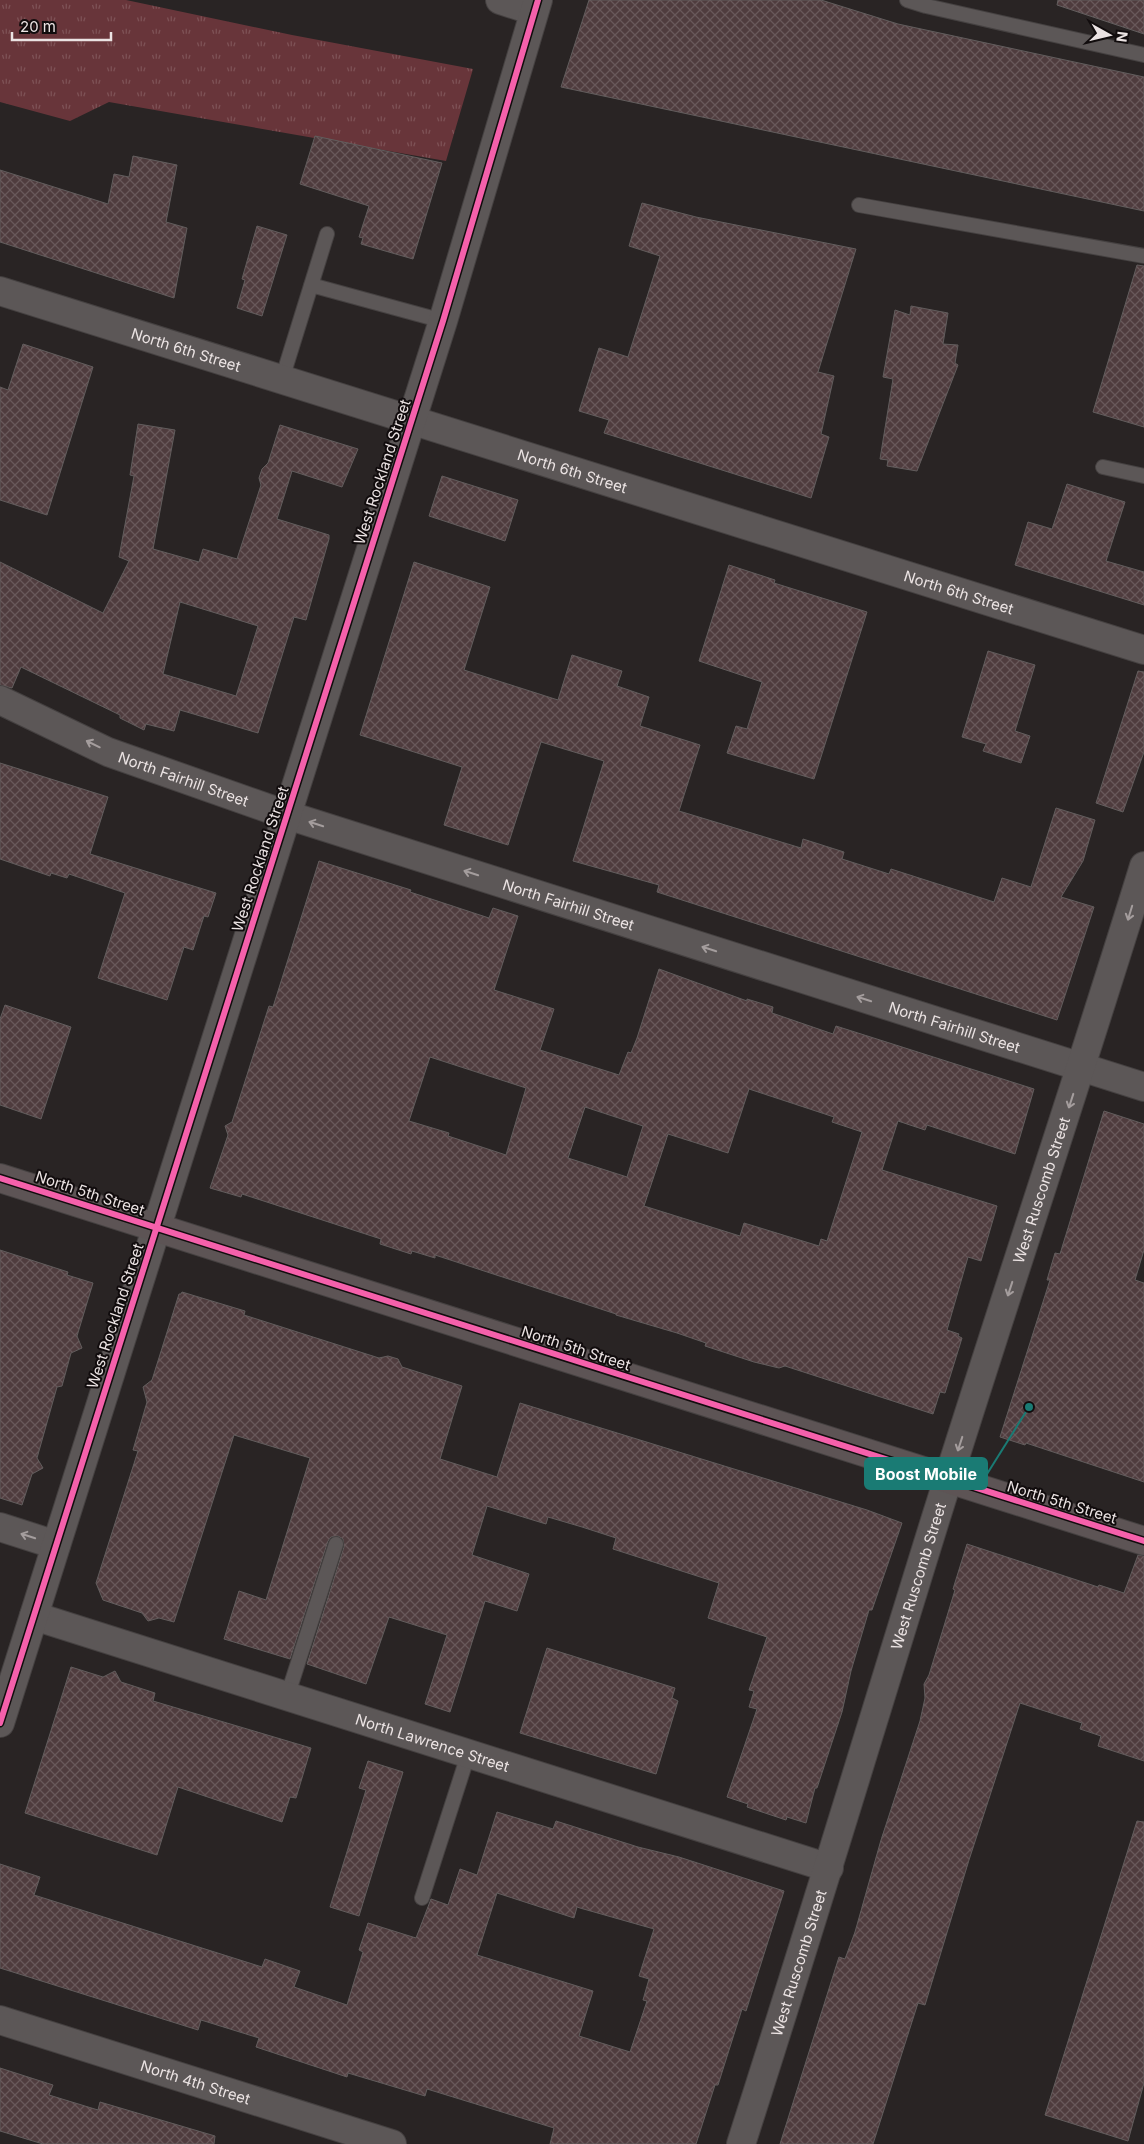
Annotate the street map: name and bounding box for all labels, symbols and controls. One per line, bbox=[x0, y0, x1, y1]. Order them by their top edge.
scale bar bbox=[12, 10, 111, 42]
north arrow bbox=[1084, 10, 1134, 60]
text: 20 m bbox=[20, 17, 56, 36]
text: N bbox=[1113, 30, 1132, 43]
street label: North 6th Street bbox=[129, 323, 243, 376]
street label: West Rockland Street bbox=[350, 397, 414, 547]
street label: North 6th Street bbox=[515, 445, 630, 497]
street label: North 6th Street bbox=[902, 566, 1016, 618]
one-way arrow bbox=[86, 739, 101, 749]
street label: North Fairhill Street bbox=[116, 747, 251, 810]
street label: West Rockland Street bbox=[228, 784, 292, 934]
one-way arrow bbox=[309, 819, 324, 828]
one-way arrow bbox=[463, 868, 479, 878]
street label: North Fairhill Street bbox=[500, 875, 637, 934]
one-way arrow bbox=[1124, 904, 1134, 920]
one-way arrow bbox=[701, 944, 717, 954]
one-way arrow bbox=[856, 993, 872, 1003]
street label: North Fairhill Street bbox=[886, 997, 1023, 1057]
one-way arrow bbox=[1066, 1093, 1075, 1109]
street label: West Ruscomb Street bbox=[1008, 1114, 1074, 1266]
street label: North 5th Street bbox=[33, 1166, 147, 1220]
street label: West Rockland Street bbox=[83, 1241, 147, 1391]
one-way arrow bbox=[1005, 1281, 1015, 1297]
street label: North 5th Street bbox=[519, 1321, 633, 1375]
one-way arrow bbox=[955, 1435, 964, 1451]
callout: Boost Mobile bbox=[865, 1458, 987, 1489]
text: Boost Mobile bbox=[875, 1464, 977, 1484]
street label: North 5th Street bbox=[1005, 1476, 1119, 1528]
street label: West Ruscomb Street bbox=[886, 1500, 950, 1652]
one-way arrow bbox=[20, 1530, 36, 1540]
street label: North Lawrence Street bbox=[353, 1709, 512, 1776]
street label: West Ruscomb Street bbox=[766, 1887, 830, 2039]
street label: North 4th Street bbox=[138, 2056, 253, 2108]

